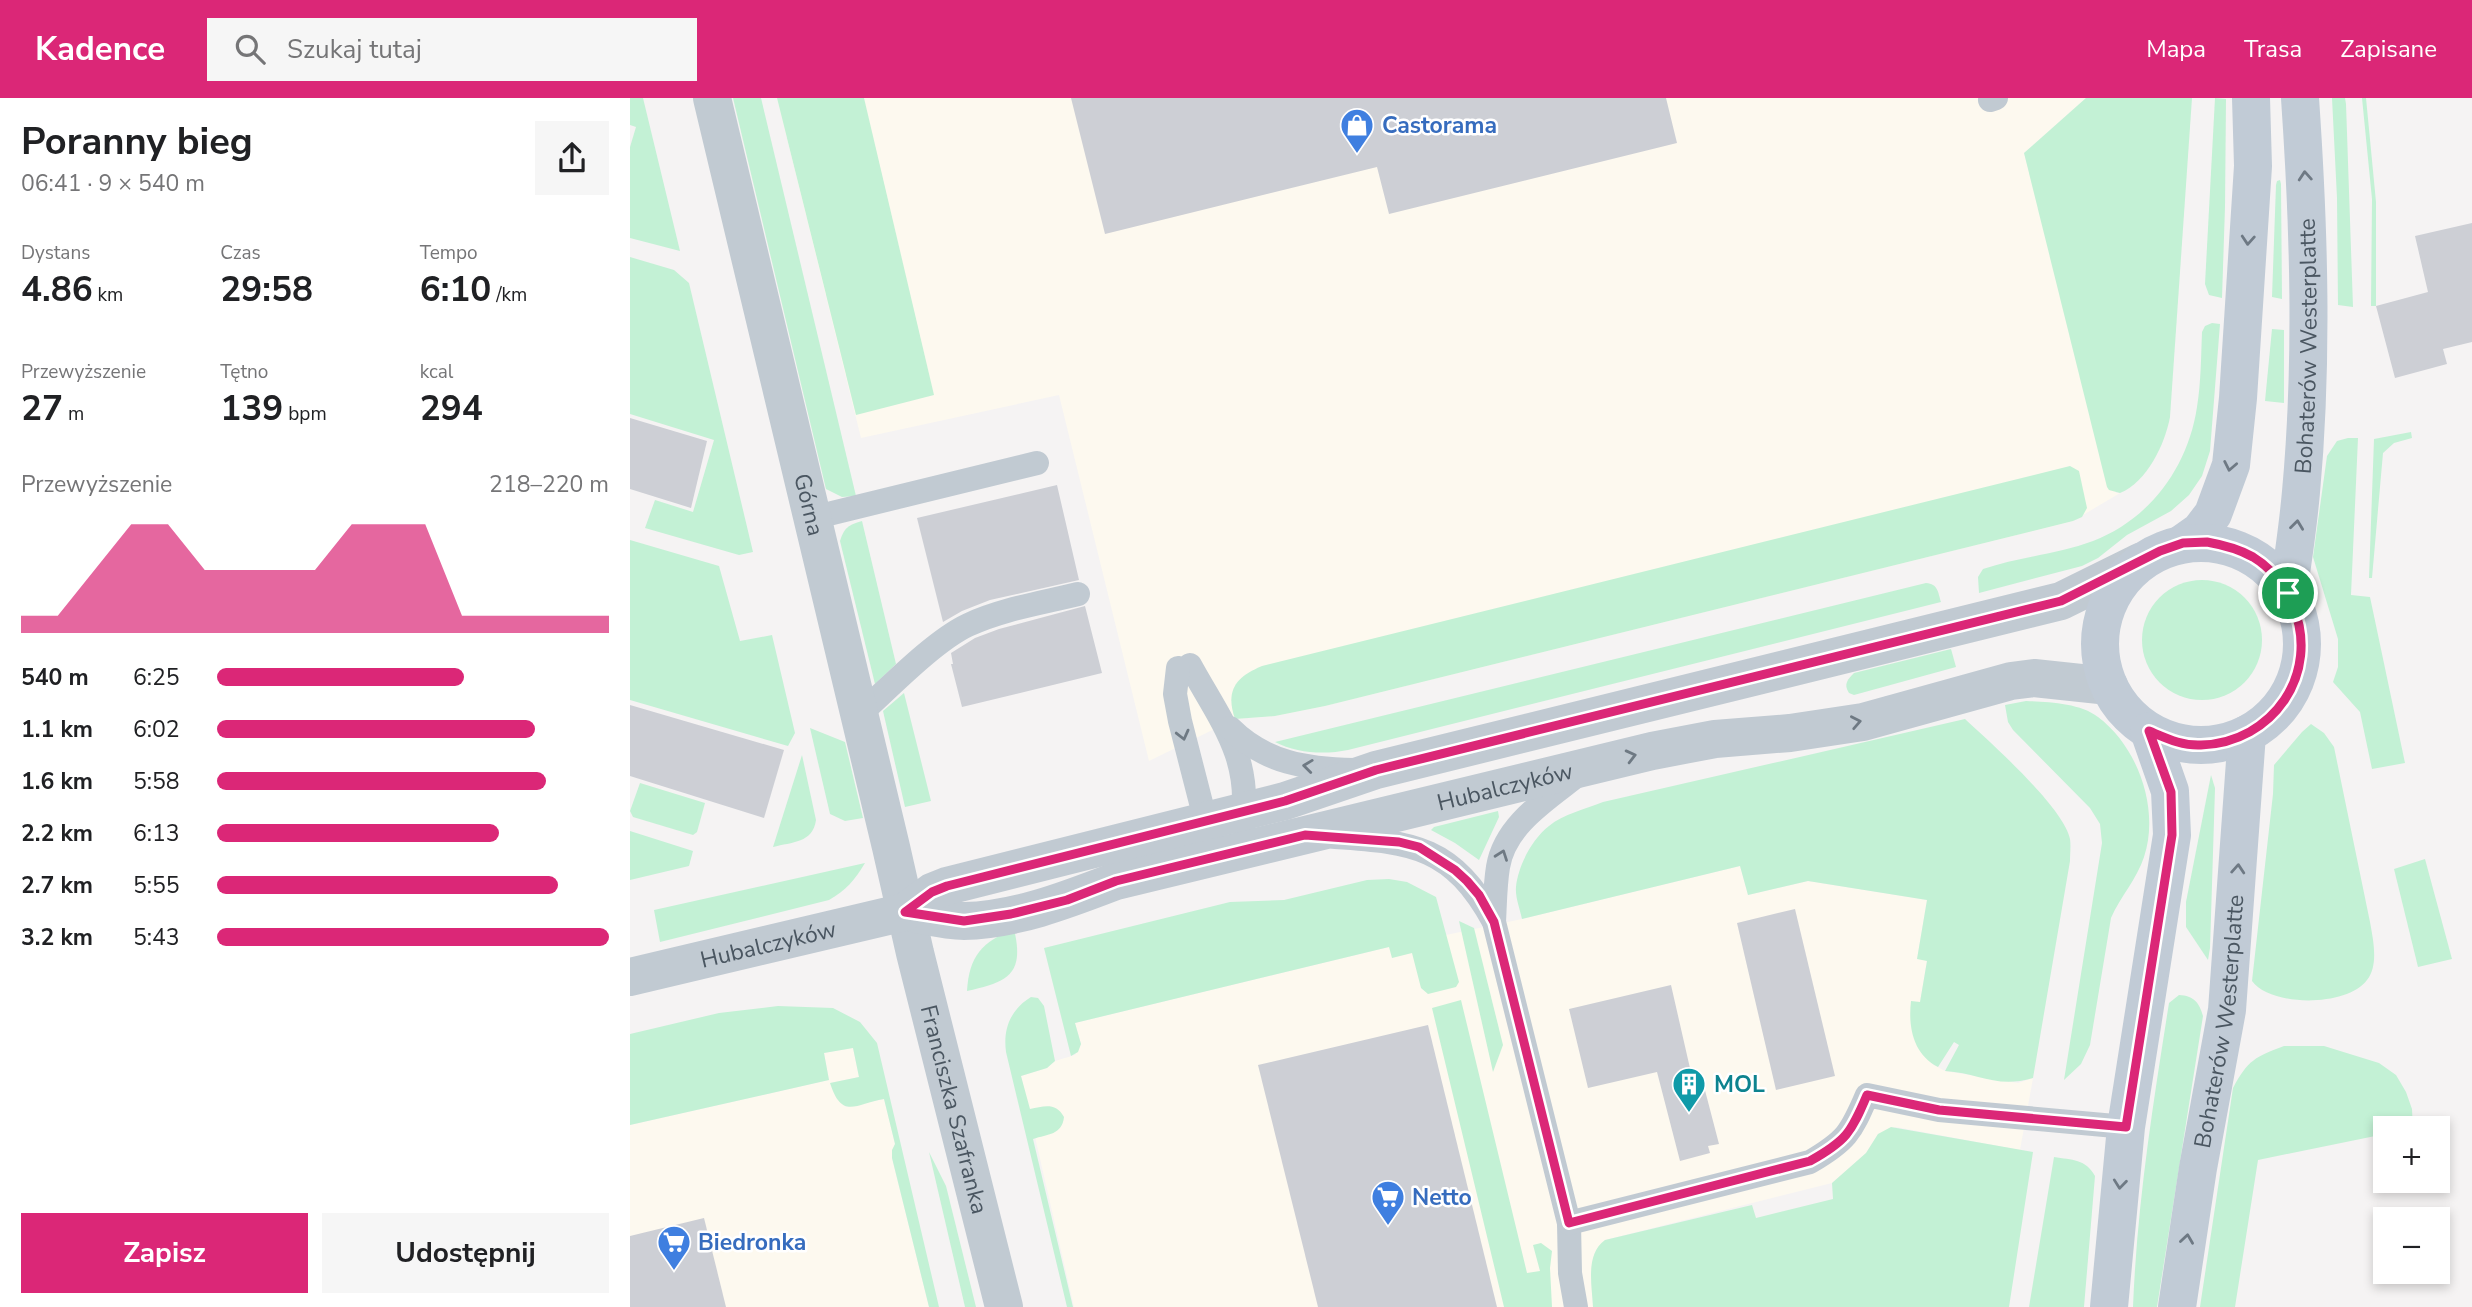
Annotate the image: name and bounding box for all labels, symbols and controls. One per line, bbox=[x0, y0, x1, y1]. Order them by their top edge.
search box bbox=[207, 18, 697, 81]
text: Kadence bbox=[35, 27, 165, 72]
icon: search bbox=[231, 30, 269, 68]
text: Szukaj tutaj bbox=[287, 32, 422, 67]
text: Mapa bbox=[2146, 33, 2206, 65]
text: Trasa bbox=[2244, 33, 2302, 65]
text: Zapisane bbox=[2340, 33, 2437, 65]
shop icon: Castorama bbox=[1338, 106, 1376, 155]
place label: Castorama bbox=[1382, 110, 1497, 141]
text: Poranny bieg bbox=[21, 116, 253, 167]
button: share bbox=[535, 121, 609, 195]
text: 06:41 · 9 × 540 m bbox=[21, 168, 205, 199]
one-way arrow bbox=[2298, 170, 2313, 181]
street label: Bohaterów Westerplatte bbox=[2288, 218, 2324, 475]
one-way arrow bbox=[2241, 234, 2256, 245]
text: Dystans bbox=[21, 240, 90, 266]
text: Czas bbox=[220, 240, 261, 266]
text: Tempo bbox=[420, 240, 478, 266]
text: 4.86 bbox=[21, 266, 93, 313]
text: 29:58 bbox=[220, 266, 313, 313]
text: 6:10 bbox=[420, 266, 491, 313]
text: km bbox=[93, 282, 123, 308]
text: /km bbox=[491, 282, 527, 308]
text: Przewyższenie bbox=[21, 359, 146, 385]
text: Tętno bbox=[220, 359, 268, 385]
text: kcal bbox=[420, 359, 453, 385]
text: 27 bbox=[21, 385, 63, 432]
text: 139 bbox=[220, 385, 283, 432]
text: 294 bbox=[420, 385, 483, 432]
text: m bbox=[63, 401, 84, 427]
text: bpm bbox=[283, 401, 327, 427]
one-way arrow bbox=[2223, 460, 2238, 472]
text: Przewyższenie bbox=[21, 469, 172, 500]
text: 218–220 m bbox=[489, 469, 609, 500]
street label: Górna bbox=[786, 470, 831, 539]
one-way arrow bbox=[2289, 519, 2304, 531]
pin bbox=[2258, 563, 2318, 623]
icon: arrive bbox=[2269, 574, 2307, 612]
text: 540 m bbox=[21, 662, 89, 693]
text: 6:25 bbox=[133, 662, 180, 693]
text: 1.1 km bbox=[21, 714, 93, 745]
text: 6:02 bbox=[133, 714, 180, 745]
one-way arrow bbox=[1850, 716, 1862, 731]
one-way arrow bbox=[1175, 729, 1189, 741]
one-way arrow bbox=[1625, 750, 1637, 764]
street label: Hubalczyków bbox=[1434, 756, 1576, 819]
one-way arrow bbox=[1302, 759, 1314, 774]
text: 1.6 km bbox=[21, 766, 93, 797]
text: 5:58 bbox=[133, 766, 180, 797]
text: 2.2 km bbox=[21, 818, 93, 849]
text: 6:13 bbox=[133, 818, 180, 849]
one-way arrow bbox=[1494, 849, 1508, 861]
one-way arrow bbox=[2231, 863, 2246, 874]
text: 2.7 km bbox=[21, 870, 93, 901]
text: 5:55 bbox=[133, 870, 180, 901]
street label: Bohaterów Westerplatte bbox=[2187, 894, 2251, 1151]
street label: Hubalczyków bbox=[697, 914, 839, 976]
text: 3.2 km bbox=[21, 922, 93, 953]
text: 5:43 bbox=[133, 922, 180, 953]
street label: Franciszka Szafranka bbox=[913, 1002, 995, 1217]
building icon: MOL bbox=[1670, 1065, 1708, 1114]
place label: MOL bbox=[1714, 1069, 1765, 1100]
map controls bbox=[2373, 1116, 2450, 1284]
button: + bbox=[2373, 1116, 2450, 1193]
supermarket icon: Netto bbox=[1369, 1178, 1407, 1227]
one-way arrow bbox=[2113, 1179, 2128, 1190]
place label: Netto bbox=[1412, 1182, 1472, 1213]
button: − bbox=[2373, 1207, 2450, 1284]
button: Zapisz bbox=[21, 1213, 308, 1293]
button: Udostępnij bbox=[322, 1213, 609, 1293]
supermarket icon: Biedronka bbox=[655, 1223, 693, 1272]
place label: Biedronka bbox=[698, 1227, 806, 1258]
one-way arrow bbox=[2179, 1234, 2194, 1245]

